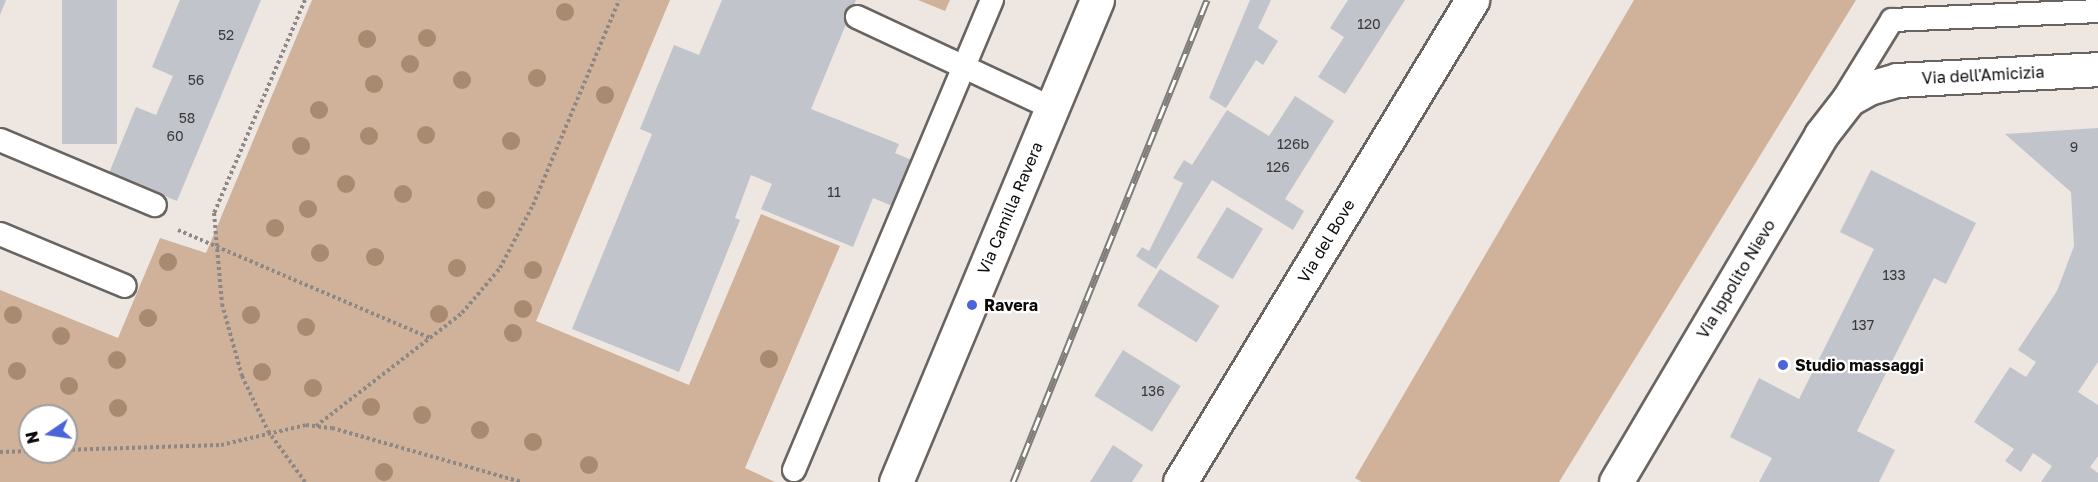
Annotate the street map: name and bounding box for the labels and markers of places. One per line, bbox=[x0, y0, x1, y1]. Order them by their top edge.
place label: Ravera bbox=[984, 295, 1038, 315]
marker: Ravera bbox=[965, 298, 979, 312]
place label: Studio massaggi bbox=[1795, 355, 1924, 375]
marker: Studio massaggi bbox=[1776, 358, 1790, 372]

